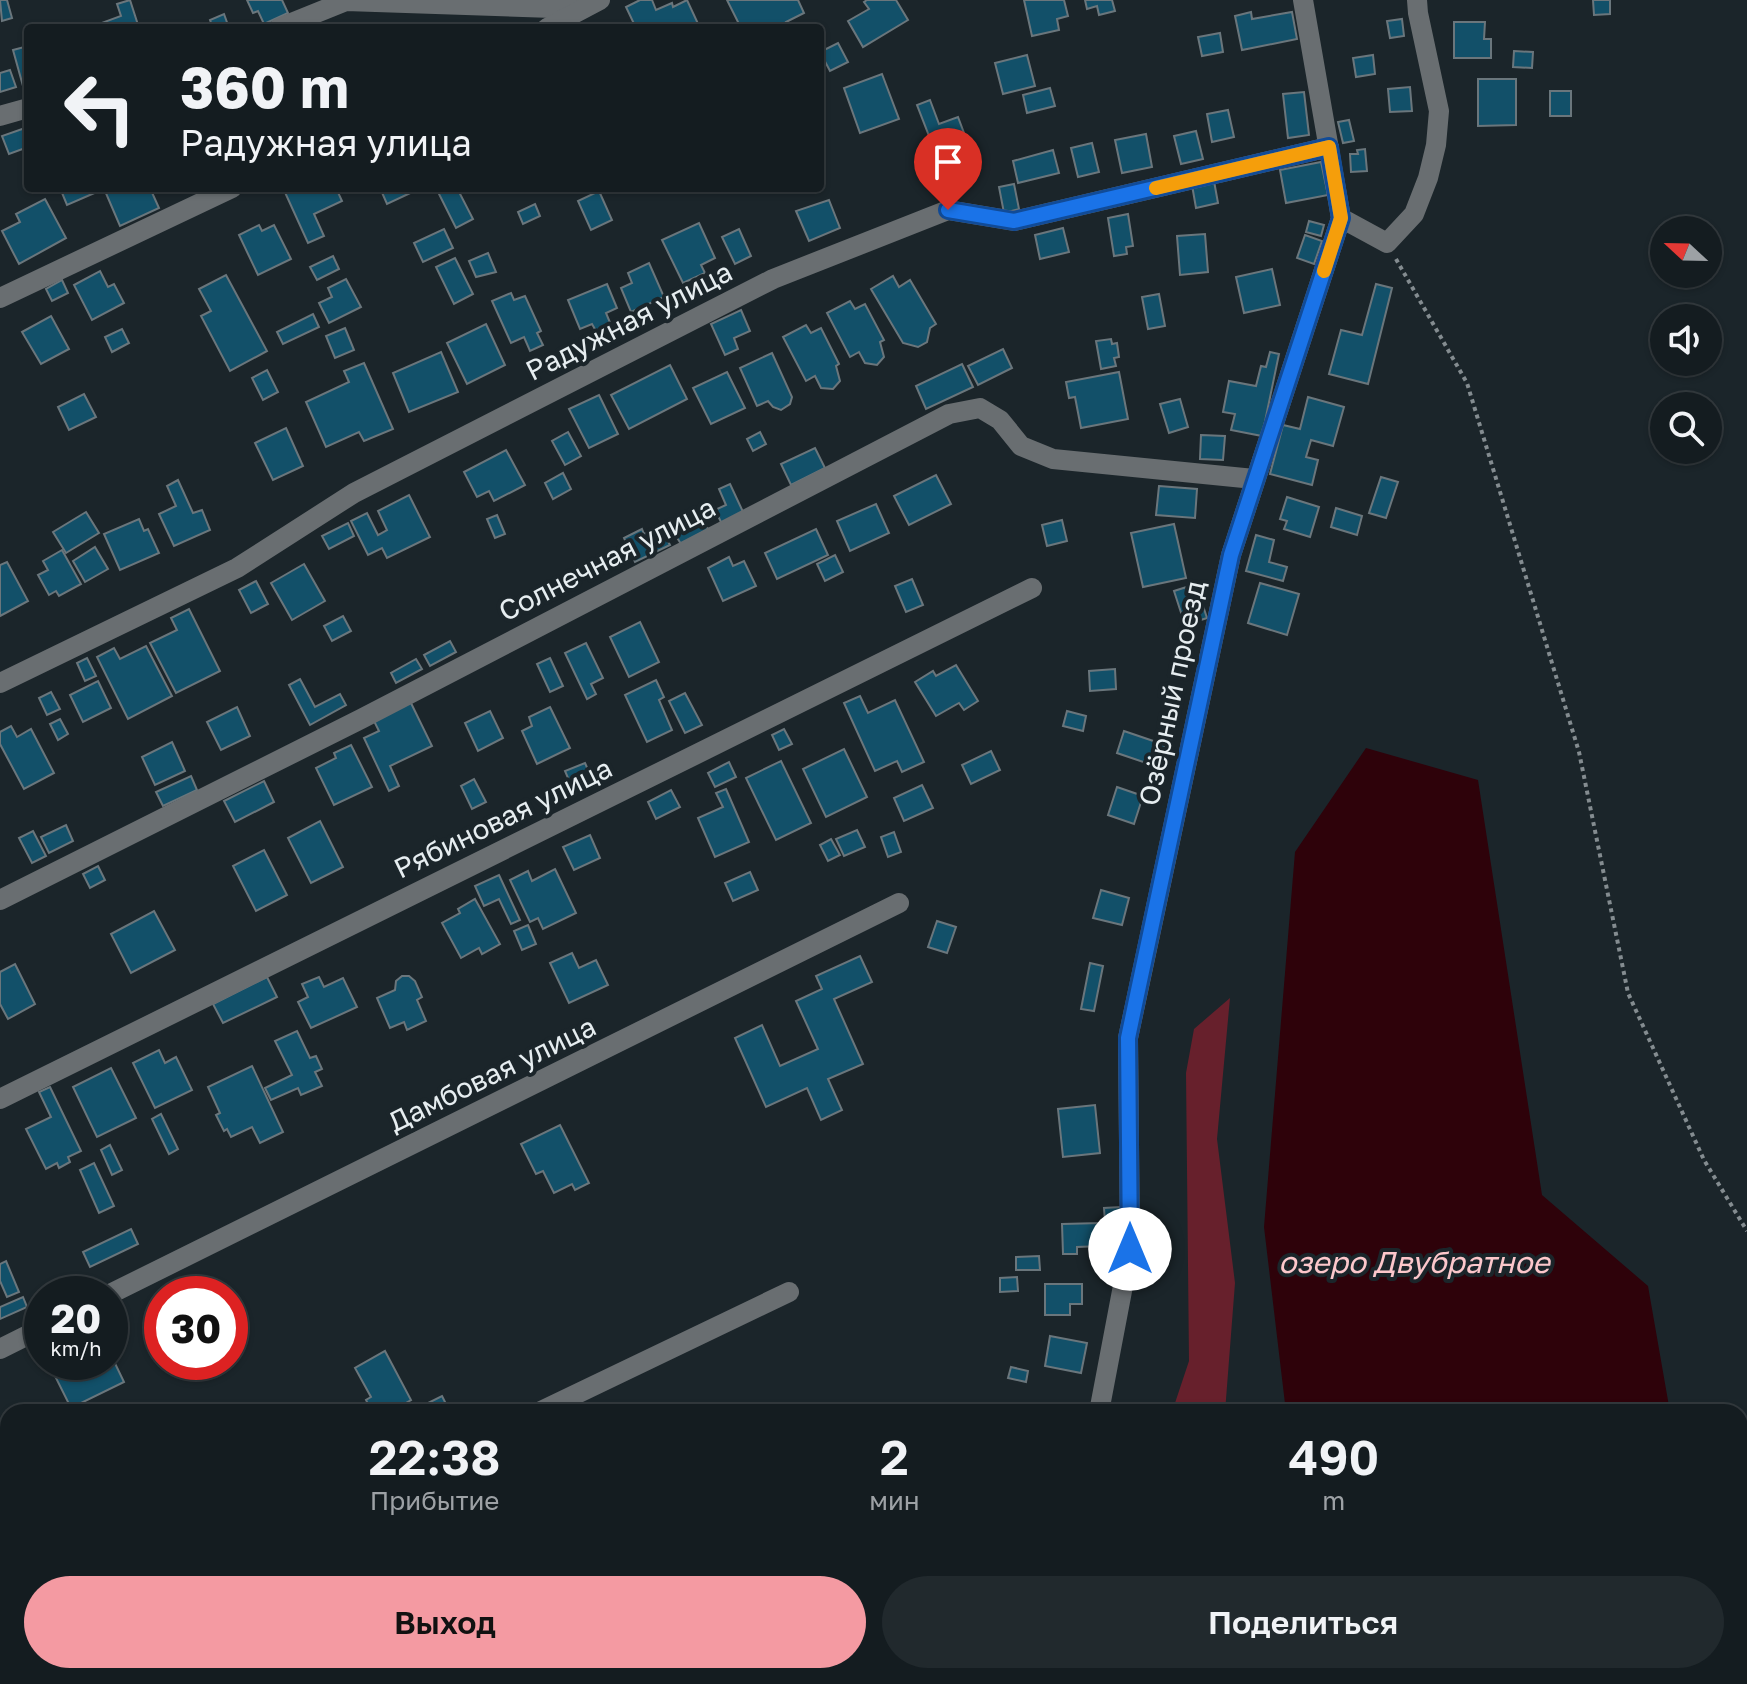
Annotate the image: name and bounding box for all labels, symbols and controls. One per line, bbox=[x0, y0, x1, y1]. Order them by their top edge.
text: 360 m bbox=[180, 53, 349, 120]
icon: left bbox=[48, 56, 152, 160]
text: Радужная улица bbox=[180, 121, 472, 164]
pin bbox=[914, 128, 982, 210]
icon: arrive bbox=[926, 140, 970, 184]
north arrow bbox=[1650, 216, 1722, 288]
map controls bbox=[1650, 216, 1722, 464]
street label: Радужная улица bbox=[520, 254, 737, 387]
button: sound bbox=[1650, 304, 1722, 376]
button: search bbox=[1650, 392, 1722, 464]
street label: Солнечная улица bbox=[493, 490, 721, 627]
street label: Озёрный проезд bbox=[1132, 577, 1211, 808]
street label: Рябиновая улица bbox=[388, 750, 617, 885]
street label: Дамбовая улица bbox=[383, 1009, 601, 1138]
position arrow bbox=[1088, 1207, 1172, 1291]
water label: озеро Двубратное bbox=[1278, 1244, 1552, 1280]
speed limit sign: 30 bbox=[144, 1276, 248, 1380]
text: 20 bbox=[51, 1294, 101, 1342]
text: km/h bbox=[51, 1336, 101, 1360]
text: 22:38 bbox=[369, 1428, 500, 1486]
text: 2 bbox=[880, 1428, 909, 1486]
text: 490 bbox=[1288, 1428, 1379, 1486]
text: Прибытие bbox=[370, 1485, 499, 1516]
text: мин bbox=[869, 1485, 920, 1516]
text: m bbox=[1322, 1485, 1345, 1516]
button: Выход bbox=[24, 1576, 866, 1668]
button: Поделиться bbox=[882, 1576, 1724, 1668]

